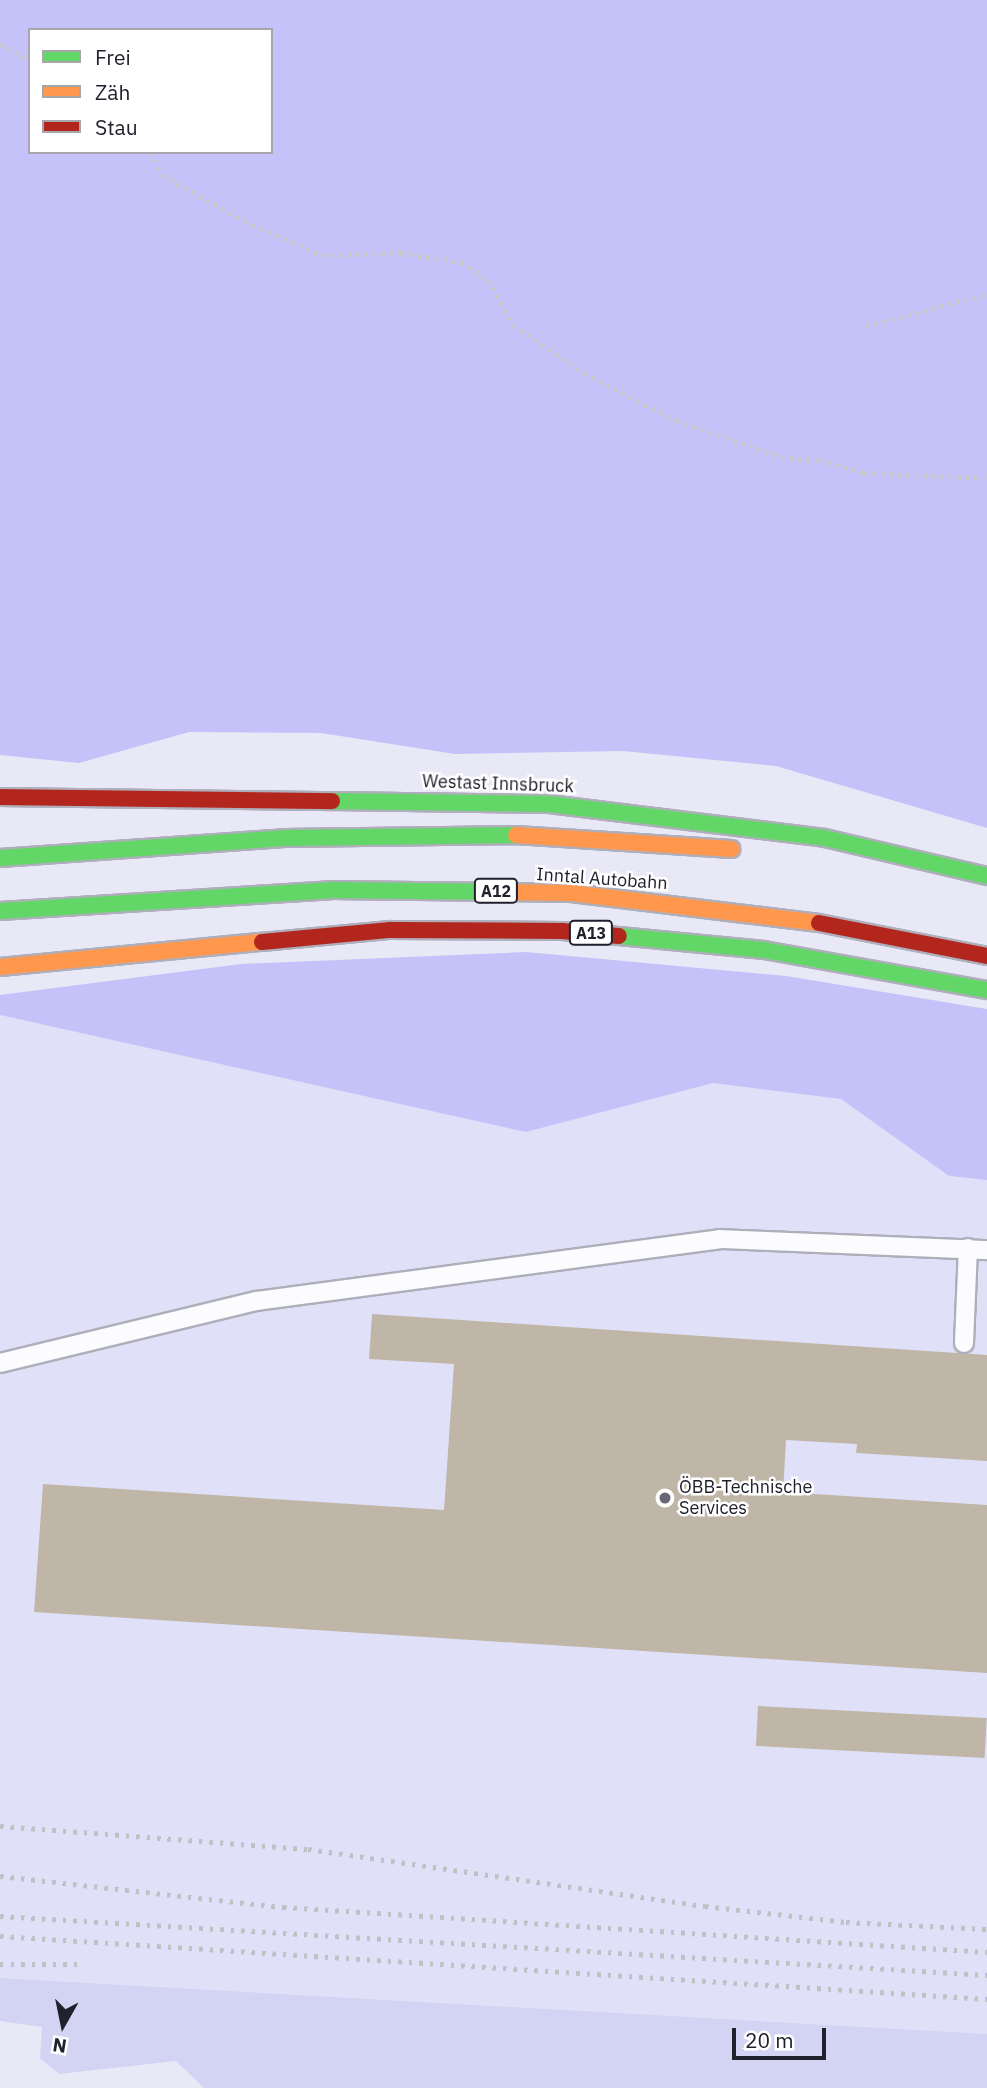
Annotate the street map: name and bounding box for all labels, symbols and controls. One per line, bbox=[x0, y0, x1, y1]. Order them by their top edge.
legend bbox=[28, 28, 273, 154]
text: Frei bbox=[95, 43, 131, 71]
text: Zäh bbox=[95, 78, 130, 106]
text: Stau bbox=[95, 113, 138, 141]
street label: Westast Innsbruck bbox=[422, 771, 574, 797]
street label: Inntal Autobahn bbox=[536, 864, 668, 894]
road number: A12 bbox=[473, 878, 519, 904]
road number: A13 bbox=[568, 920, 614, 945]
place label: ÖBB-Technische Services bbox=[679, 1477, 812, 1520]
marker: ÖBB-Technische Services bbox=[657, 1490, 673, 1506]
north arrow bbox=[28, 1990, 98, 2060]
scale bar bbox=[735, 2014, 830, 2058]
text: 20 m bbox=[745, 2026, 794, 2054]
text: N bbox=[51, 2033, 68, 2059]

